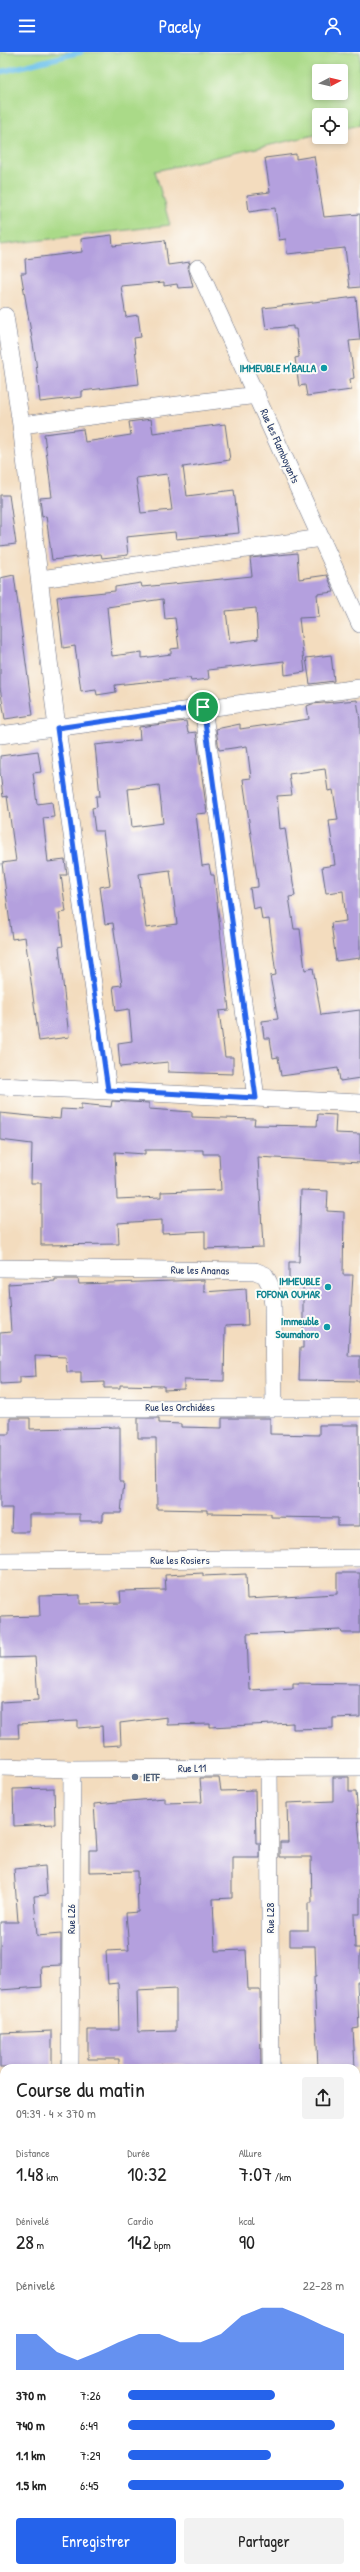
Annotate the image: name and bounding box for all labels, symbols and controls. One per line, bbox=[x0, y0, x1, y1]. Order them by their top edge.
text: Pacely bbox=[159, 14, 201, 39]
icon: menu bbox=[16, 15, 38, 37]
icon: person bbox=[322, 15, 344, 37]
north arrow bbox=[312, 64, 348, 100]
map controls bbox=[312, 64, 348, 144]
button: locate bbox=[312, 108, 348, 144]
place label: IMMEUBLE M'BALLA bbox=[240, 361, 317, 375]
marker: IMMEUBLE M'BALLA bbox=[319, 363, 329, 373]
street label: Rue les Flamboyants bbox=[257, 407, 303, 485]
pin bbox=[186, 690, 220, 724]
icon: arrive bbox=[192, 696, 214, 718]
street label: Rue les Ananas bbox=[171, 1262, 229, 1278]
place label: IMMEUBLE FOFONA OUMAR bbox=[256, 1274, 320, 1301]
marker: IMMEUBLE FOFONA OUMAR bbox=[323, 1282, 333, 1292]
place label: Immeuble Soumahoro bbox=[276, 1314, 320, 1341]
marker: Immeuble Soumahoro bbox=[322, 1322, 332, 1332]
street label: Rue les Orchidées bbox=[145, 1400, 215, 1414]
street label: Rue les Rosiers bbox=[150, 1553, 210, 1567]
street label: Rue L11 bbox=[178, 1761, 206, 1775]
place label: IETF bbox=[143, 1770, 161, 1784]
marker: IETF bbox=[130, 1772, 140, 1782]
street label: Rue L26 bbox=[64, 1903, 78, 1934]
street label: Rue L28 bbox=[263, 1903, 277, 1933]
text: Course du matin bbox=[16, 2074, 145, 2104]
button: share bbox=[302, 2077, 344, 2119]
text: 09:39 · 4 × 370 m bbox=[16, 2104, 96, 2122]
text: Distance bbox=[16, 2146, 50, 2160]
text: Durée bbox=[127, 2146, 150, 2160]
text: Allure bbox=[239, 2146, 262, 2160]
text: 1.48 bbox=[16, 2160, 44, 2187]
text: 10:32 bbox=[127, 2160, 167, 2187]
text: 7:07 bbox=[239, 2160, 272, 2187]
text: km bbox=[44, 2170, 58, 2184]
text: /km bbox=[272, 2170, 291, 2184]
text: Dénivelé bbox=[16, 2214, 49, 2228]
text: Cardio bbox=[127, 2214, 153, 2228]
text: kcal bbox=[239, 2214, 255, 2228]
text: 28 bbox=[16, 2228, 34, 2255]
text: 142 bbox=[127, 2228, 151, 2255]
text: 90 bbox=[239, 2228, 255, 2255]
text: m bbox=[34, 2238, 44, 2252]
text: bpm bbox=[151, 2238, 171, 2252]
text: Dénivelé bbox=[16, 2276, 55, 2294]
text: 22–28 m bbox=[303, 2276, 344, 2294]
text: 370 m bbox=[16, 2386, 46, 2404]
text: 7:26 bbox=[80, 2386, 101, 2404]
text: 740 m bbox=[16, 2416, 45, 2434]
text: 6:49 bbox=[80, 2416, 98, 2434]
text: 1.1 km bbox=[16, 2446, 45, 2464]
text: 7:29 bbox=[80, 2446, 100, 2464]
text: 1.5 km bbox=[16, 2476, 46, 2494]
text: 6:45 bbox=[80, 2476, 99, 2494]
button: Enregistrer bbox=[16, 2518, 176, 2564]
button: Partager bbox=[184, 2518, 344, 2564]

